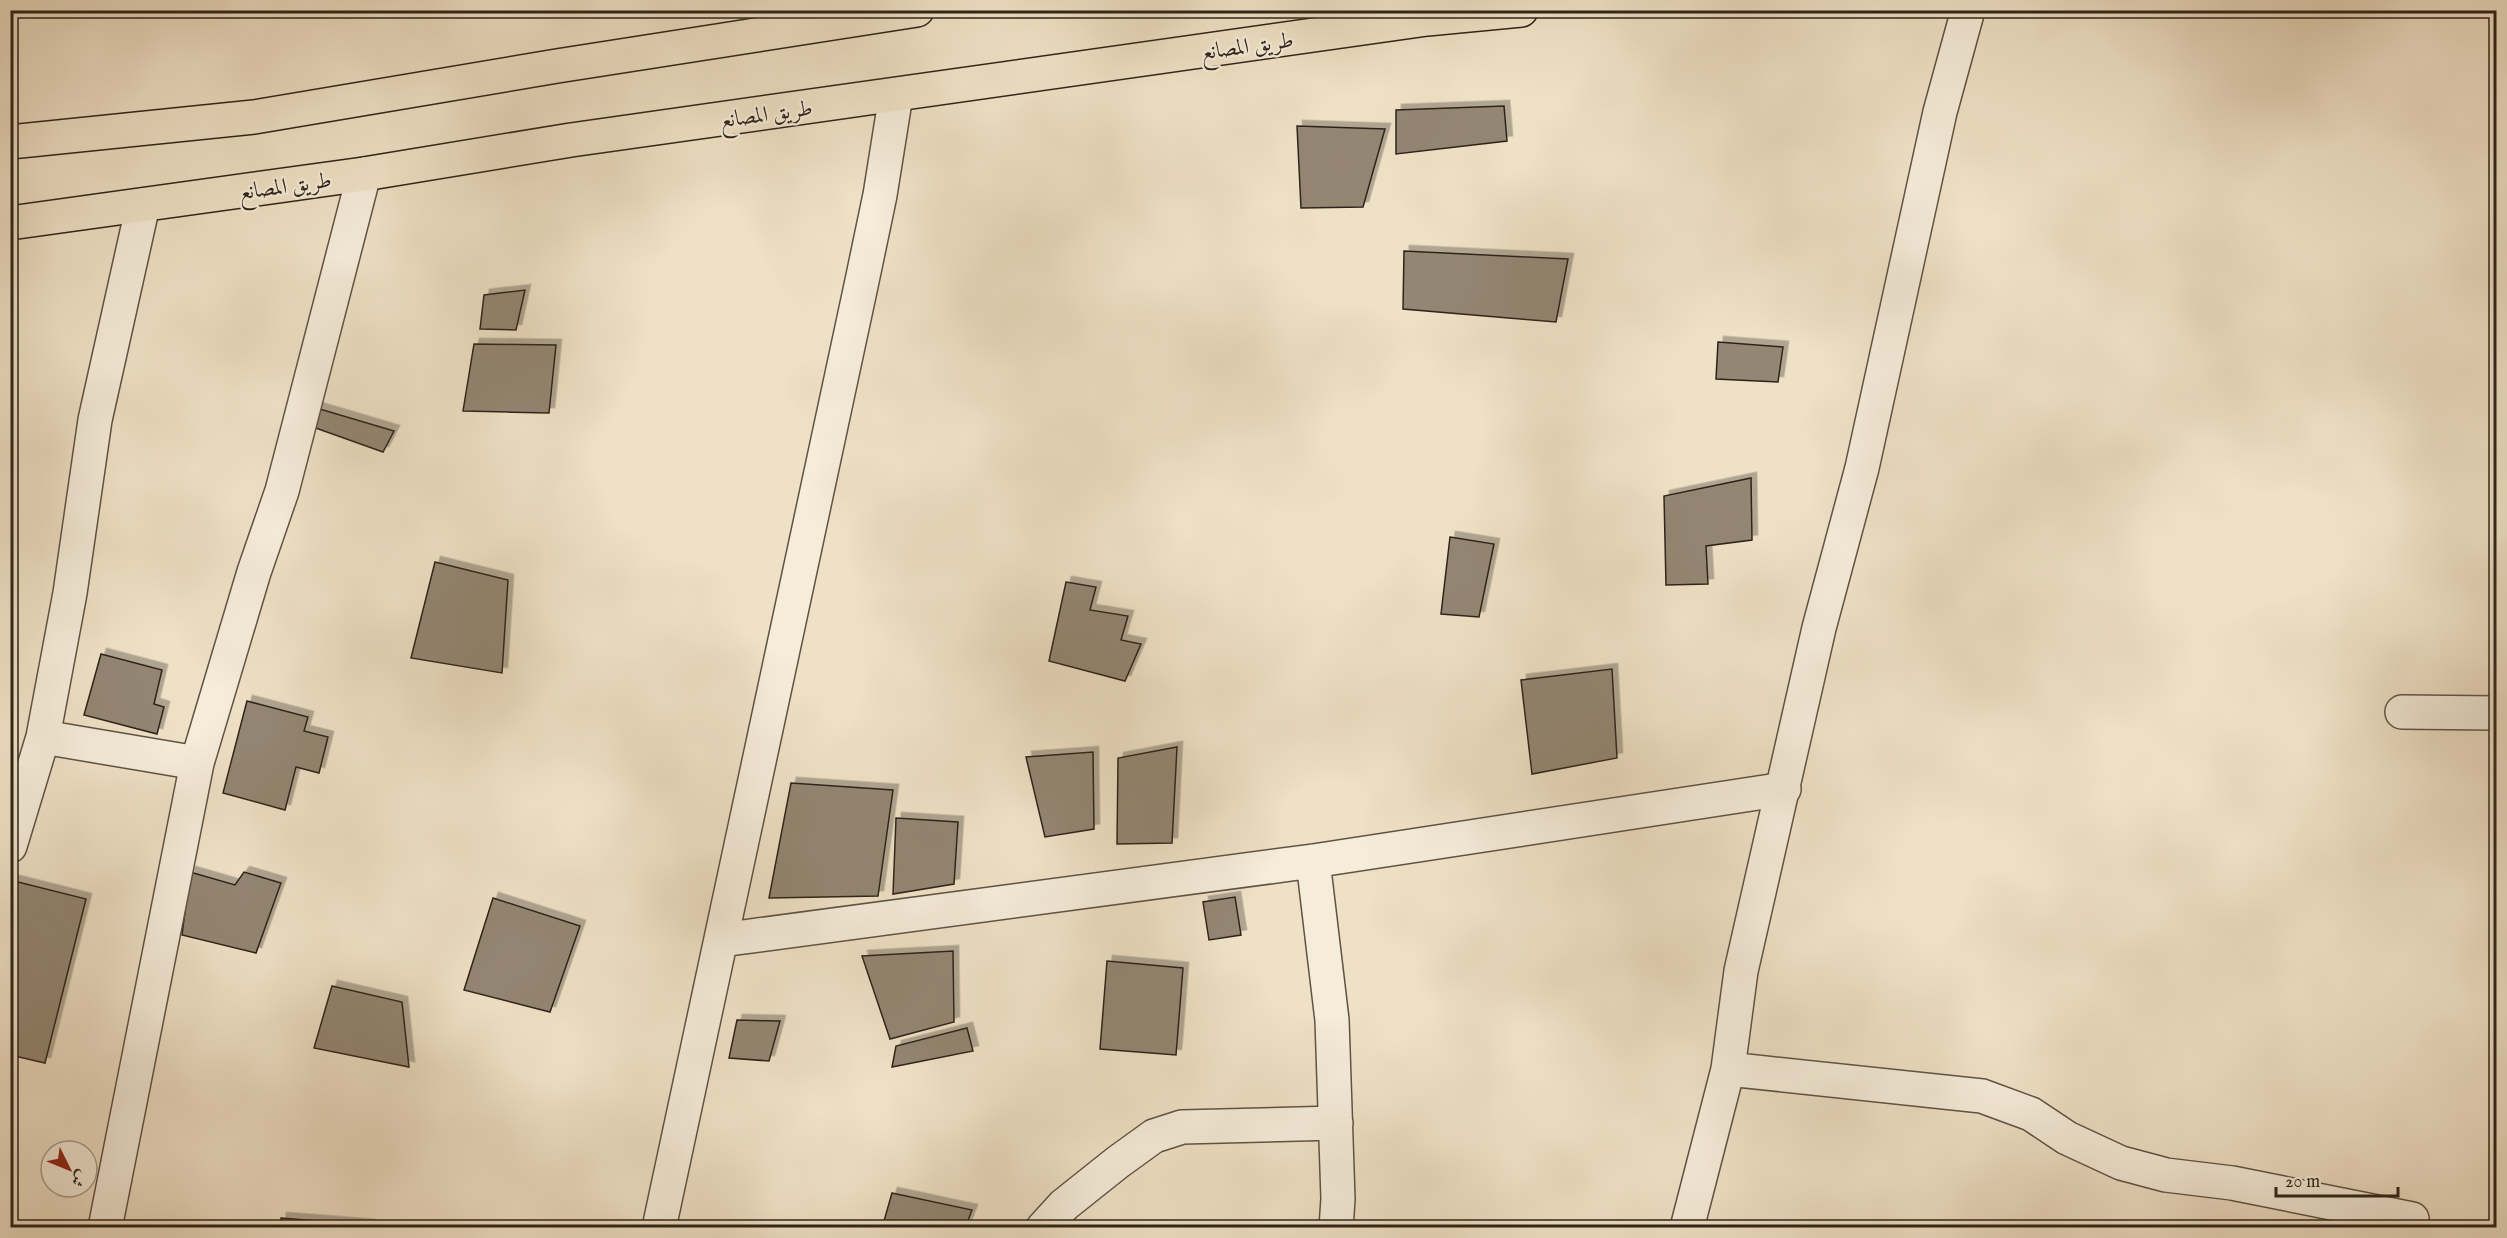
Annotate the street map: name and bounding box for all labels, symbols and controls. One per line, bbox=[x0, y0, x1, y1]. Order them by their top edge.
street label: طريق المصانع bbox=[1199, 27, 1296, 71]
street label: طريق المصانع bbox=[718, 95, 815, 139]
street label: طريق المصانع bbox=[237, 167, 334, 211]
north arrow bbox=[39, 1139, 99, 1199]
scale bar bbox=[2276, 1160, 2398, 1198]
text: ش bbox=[66, 1165, 91, 1190]
text: 20 m bbox=[2285, 1171, 2320, 1194]

